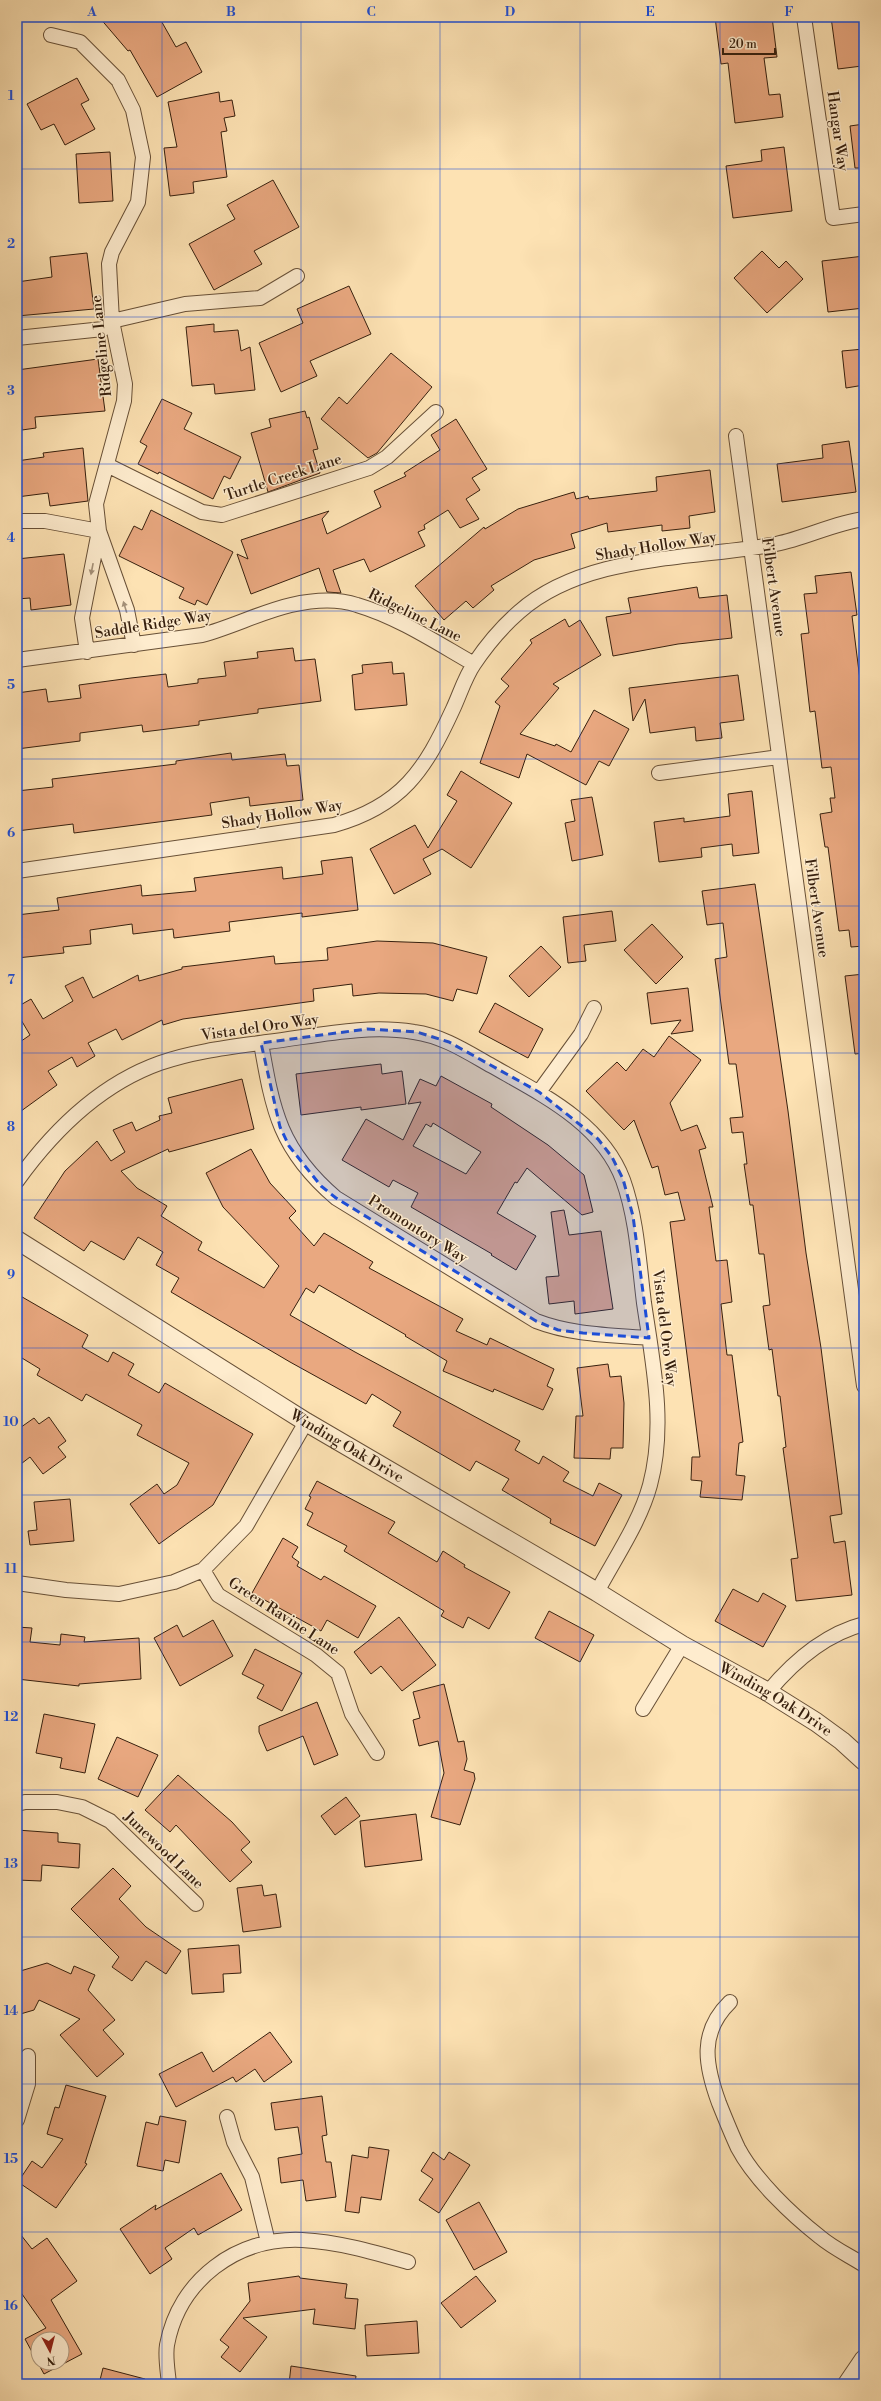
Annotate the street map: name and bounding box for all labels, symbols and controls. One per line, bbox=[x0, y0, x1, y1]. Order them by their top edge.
text: A bbox=[86, 4, 97, 20]
text: B bbox=[226, 4, 236, 20]
text: C bbox=[366, 4, 376, 20]
text: D bbox=[505, 4, 515, 20]
text: E bbox=[645, 4, 655, 20]
text: F bbox=[784, 4, 794, 20]
scale bar bbox=[723, 30, 775, 56]
text: 20 m bbox=[729, 37, 757, 52]
text: 1 bbox=[8, 88, 15, 104]
street label: Hangar Way bbox=[822, 90, 853, 173]
text: 2 bbox=[7, 236, 15, 252]
street label: Ridgeline Lane bbox=[87, 294, 116, 398]
text: 3 bbox=[7, 383, 15, 399]
street label: Turtle Creek Lane bbox=[222, 450, 344, 505]
street label: Shady Hollow Way bbox=[594, 527, 719, 565]
text: 4 bbox=[7, 530, 16, 546]
street label: Filbert Avenue bbox=[757, 536, 790, 638]
one-way arrow bbox=[88, 563, 94, 575]
street label: Ridgeline Lane bbox=[365, 585, 465, 646]
one-way arrow bbox=[122, 600, 128, 612]
street label: Saddle Ridge Way bbox=[93, 606, 213, 643]
text: 5 bbox=[7, 677, 15, 693]
street label: Shady Hollow Way bbox=[220, 795, 345, 833]
text: 6 bbox=[7, 825, 15, 841]
street label: Filbert Avenue bbox=[800, 857, 833, 959]
text: 7 bbox=[7, 972, 15, 988]
street label: Vista del Oro Way bbox=[199, 1010, 321, 1045]
text: 8 bbox=[7, 1119, 15, 1135]
street label: Promontory Way bbox=[364, 1191, 472, 1268]
text: 9 bbox=[7, 1267, 15, 1283]
street label: Vista del Oro Way bbox=[648, 1267, 681, 1389]
street label: Winding Oak Drive bbox=[286, 1405, 407, 1487]
text: 10 bbox=[3, 1414, 19, 1430]
text: 11 bbox=[5, 1561, 18, 1577]
street label: Green Ravine Lane bbox=[225, 1573, 343, 1659]
street label: Winding Oak Drive bbox=[715, 1658, 836, 1741]
text: 12 bbox=[4, 1709, 18, 1725]
street label: Junewood Lane bbox=[119, 1807, 208, 1893]
text: 13 bbox=[4, 1856, 18, 1872]
text: 14 bbox=[4, 2003, 18, 2019]
text: 15 bbox=[4, 2151, 18, 2167]
text: 16 bbox=[4, 2298, 18, 2314]
north arrow bbox=[30, 2331, 70, 2371]
text: N bbox=[46, 2352, 56, 2367]

